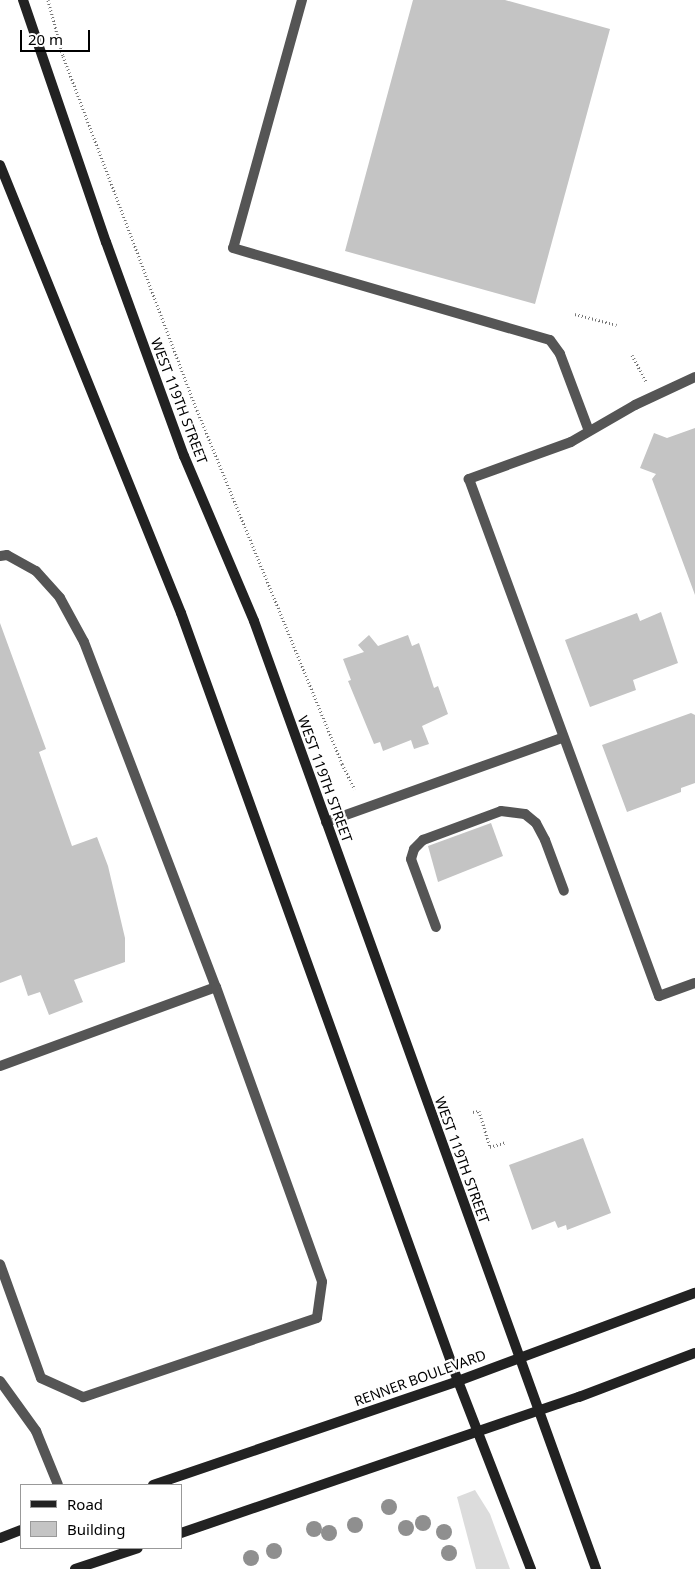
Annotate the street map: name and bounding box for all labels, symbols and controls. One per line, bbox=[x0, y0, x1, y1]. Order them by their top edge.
scale bar bbox=[22, 20, 92, 52]
text: 20 m bbox=[28, 29, 63, 49]
street label: WEST 119TH STREET bbox=[147, 336, 211, 466]
street label: WEST 119TH STREET bbox=[294, 714, 356, 844]
street label: WEST 119TH STREET bbox=[431, 1095, 493, 1225]
street label: RENNER BOULEVARD bbox=[352, 1346, 488, 1410]
legend bbox=[20, 1484, 182, 1549]
text: Road bbox=[67, 1494, 103, 1514]
text: Building bbox=[67, 1519, 125, 1539]

